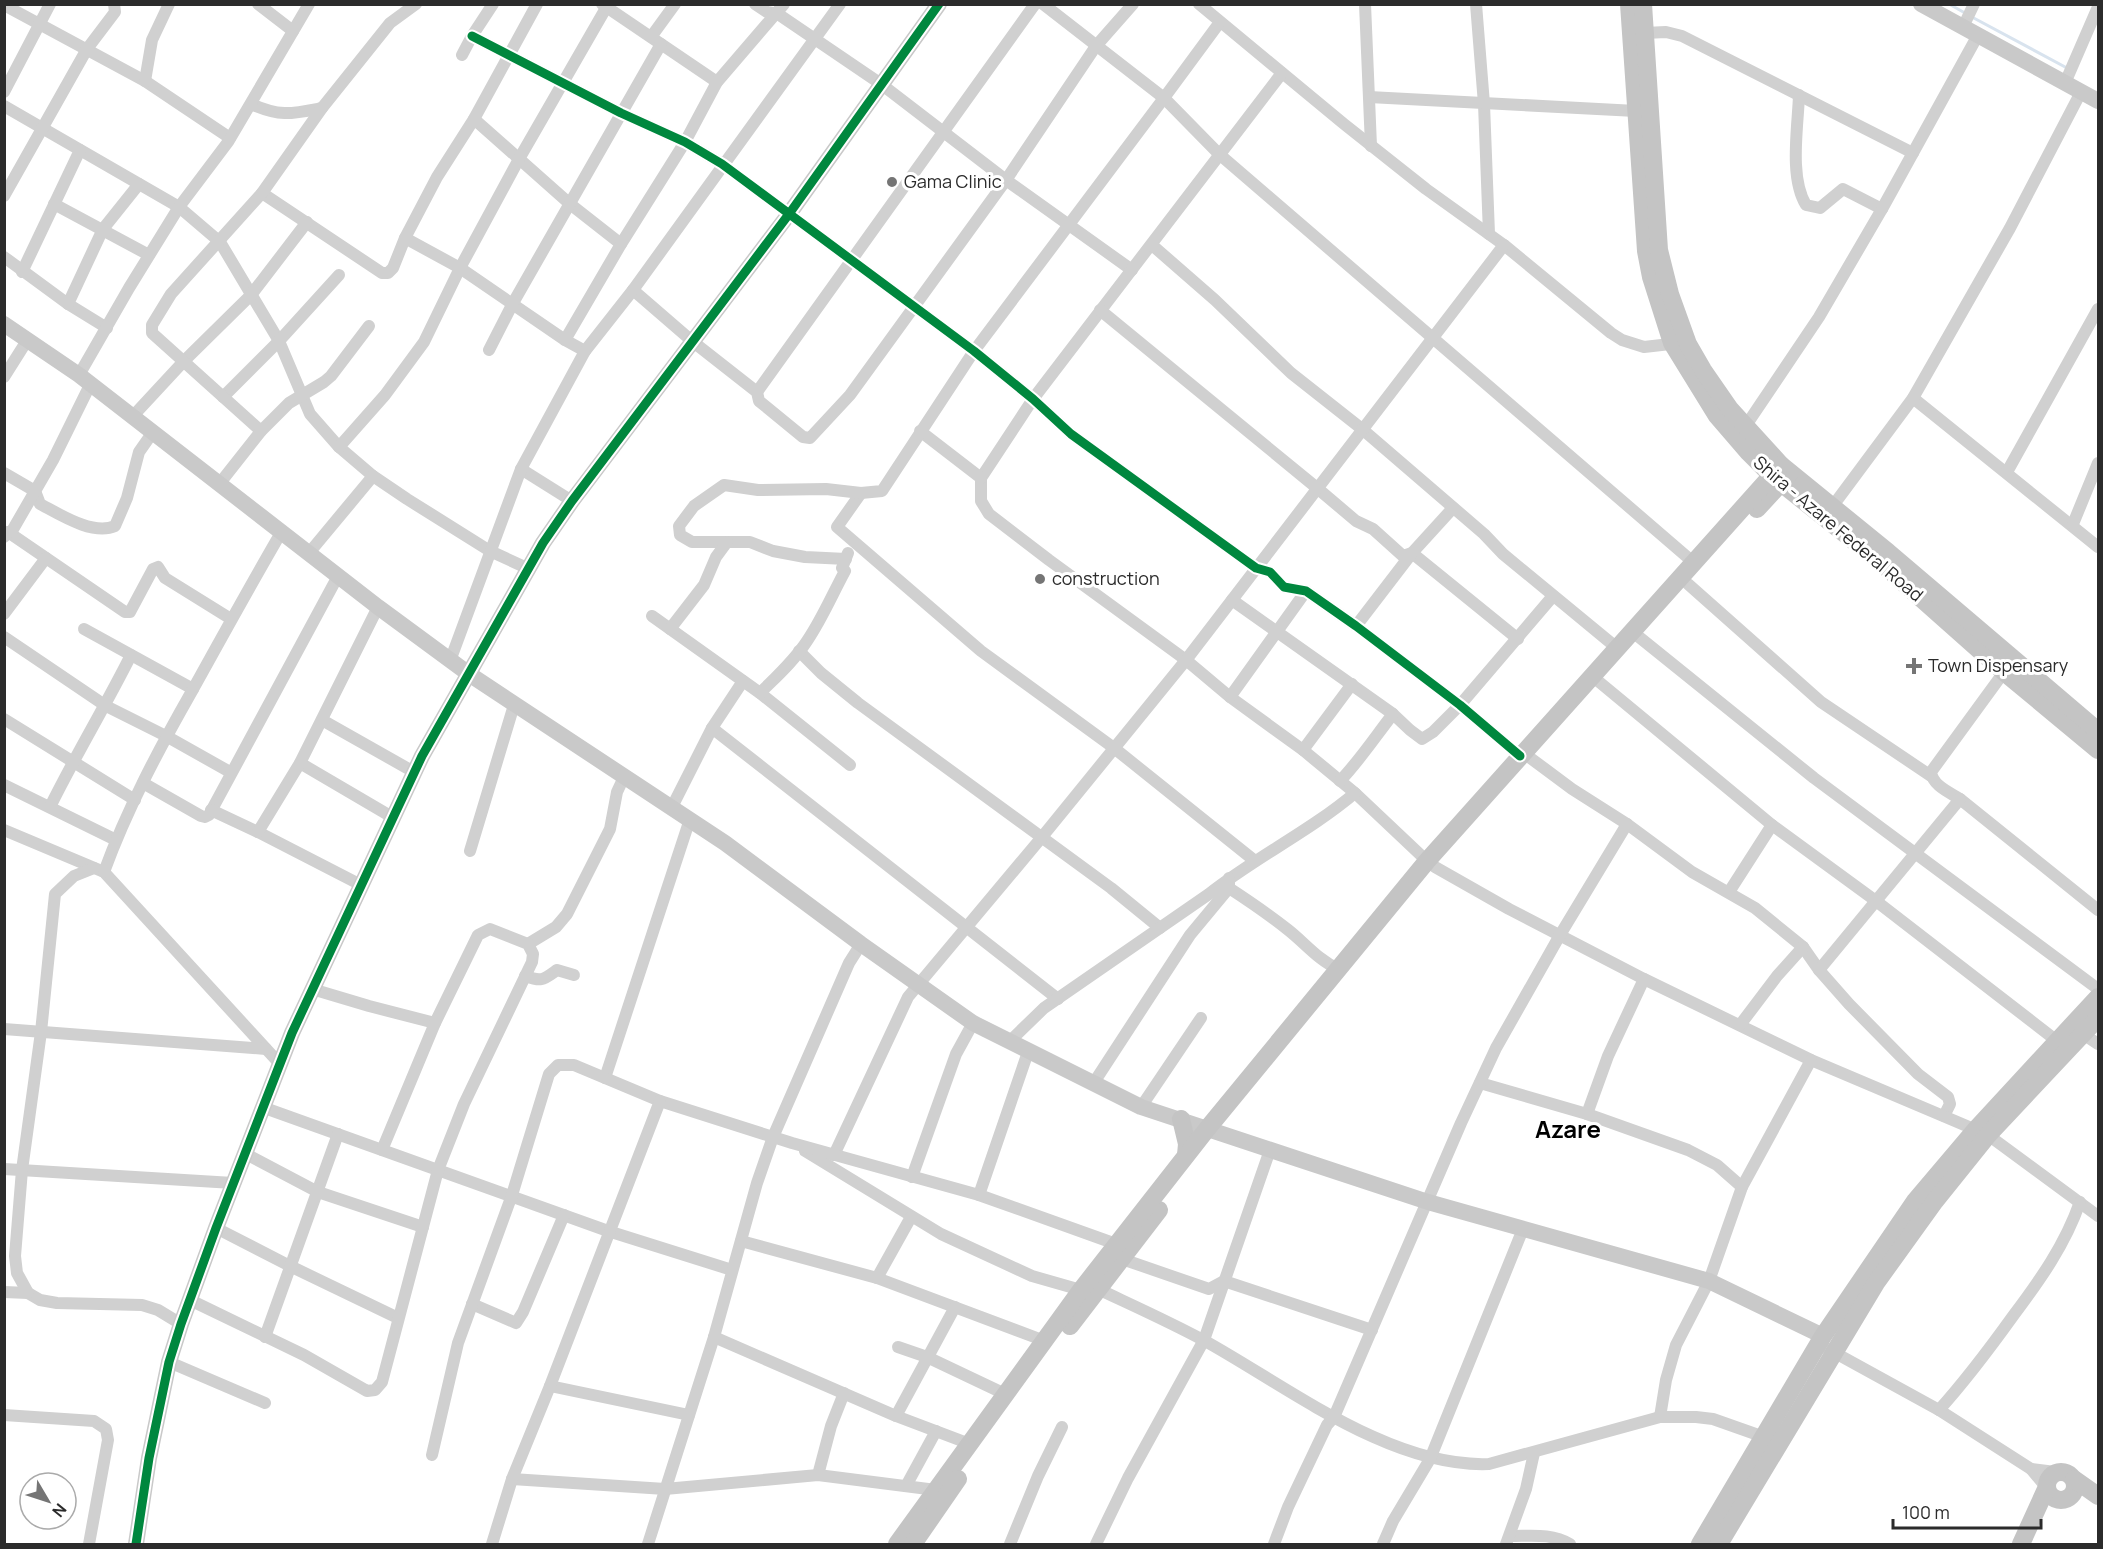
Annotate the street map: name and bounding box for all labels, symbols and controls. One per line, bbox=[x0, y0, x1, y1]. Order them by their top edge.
place label: Gama Clinic bbox=[904, 169, 1002, 193]
marker: Gama Clinic bbox=[885, 175, 899, 189]
street label: Shira - Azare Federal Road bbox=[1749, 450, 1929, 606]
place label: construction bbox=[1052, 566, 1160, 590]
marker: construction bbox=[1033, 572, 1047, 586]
place label: Town Dispensary bbox=[1928, 653, 2069, 677]
marker: Town Dispensary bbox=[1905, 657, 1923, 675]
district label: Azare bbox=[1535, 1112, 1601, 1145]
north arrow bbox=[18, 1471, 78, 1531]
scale bar bbox=[1893, 1492, 2042, 1530]
text: N bbox=[47, 1499, 72, 1522]
text: 100 m bbox=[1902, 1500, 1950, 1524]

